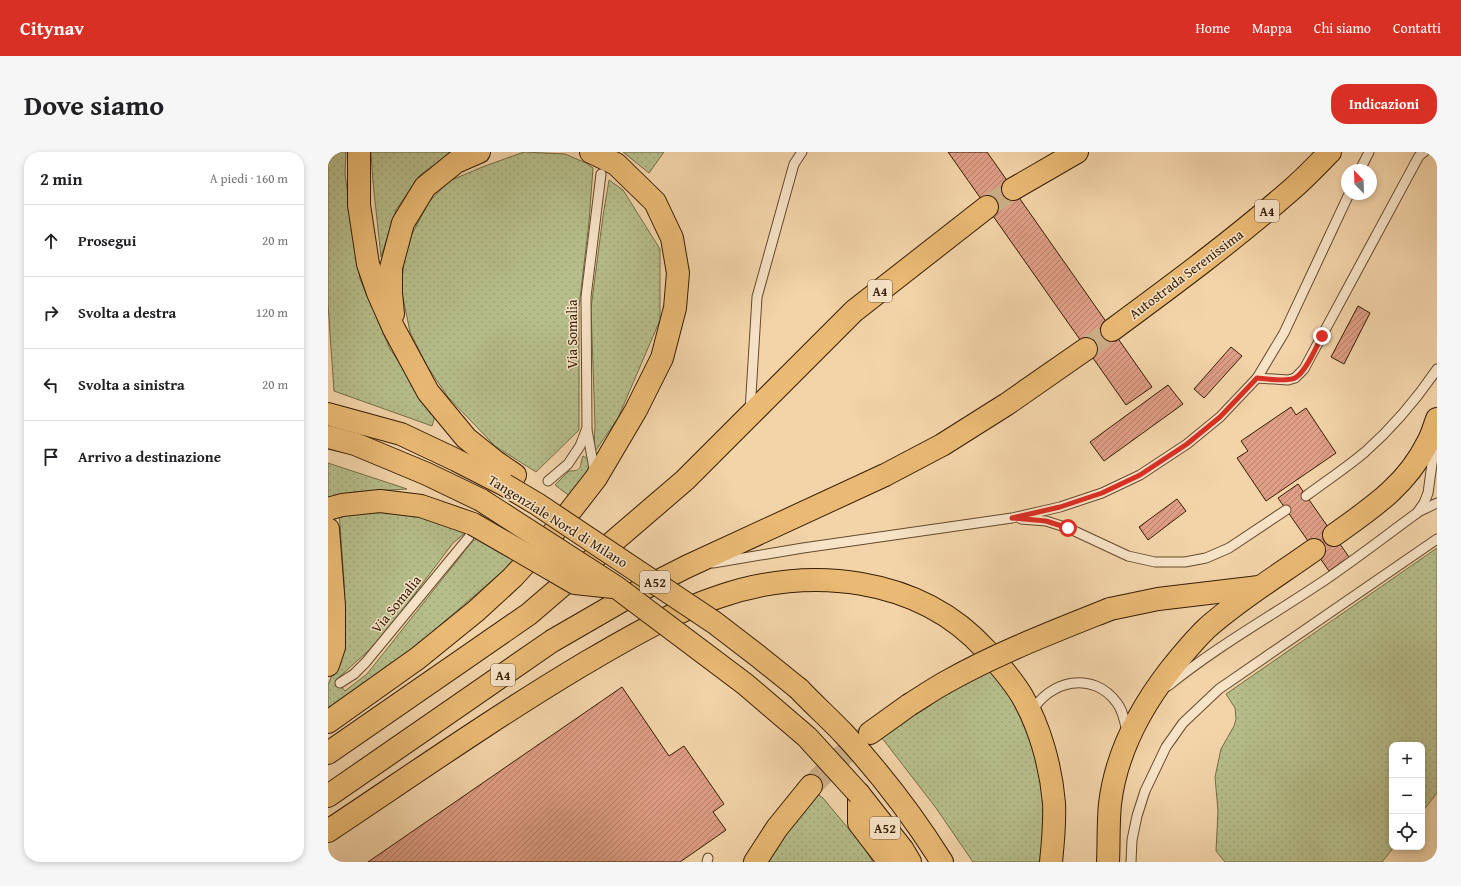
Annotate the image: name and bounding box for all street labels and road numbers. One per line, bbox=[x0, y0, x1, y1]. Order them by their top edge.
road number: A4 bbox=[1255, 200, 1279, 222]
street label: Autostrada Serenissima bbox=[1125, 224, 1248, 324]
road number: A4 bbox=[868, 280, 892, 302]
street label: Via Somalia bbox=[562, 299, 582, 369]
street label: Tangenziale Nord di Milano bbox=[484, 470, 632, 572]
street label: Via Somalia bbox=[366, 570, 426, 637]
road number: A52 bbox=[640, 571, 670, 593]
road number: A4 bbox=[491, 664, 515, 686]
road number: A52 bbox=[870, 817, 900, 839]

